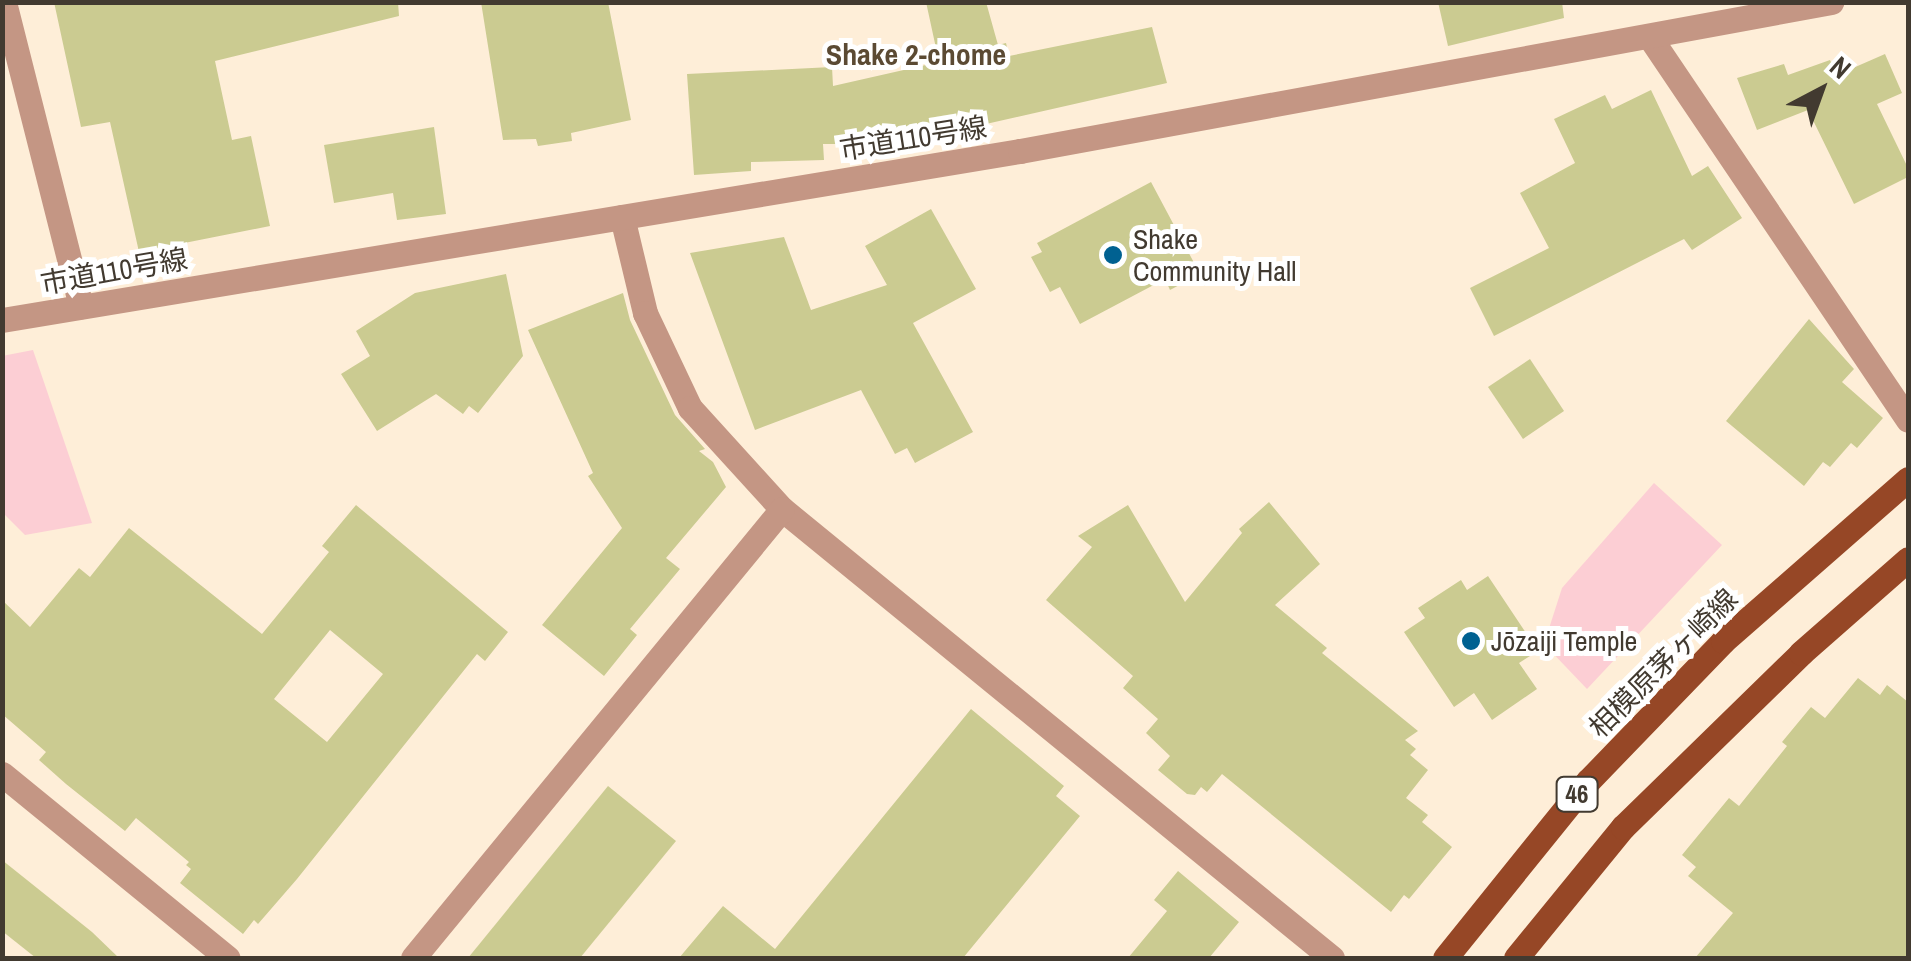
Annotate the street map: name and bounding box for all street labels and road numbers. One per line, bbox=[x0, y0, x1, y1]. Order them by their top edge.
street label: 市道110号線 bbox=[837, 110, 989, 166]
street label: 市道110号線 bbox=[38, 242, 190, 300]
street label: 相模原茅ヶ崎線 bbox=[1582, 582, 1744, 744]
road number: 46 bbox=[1554, 774, 1600, 814]

